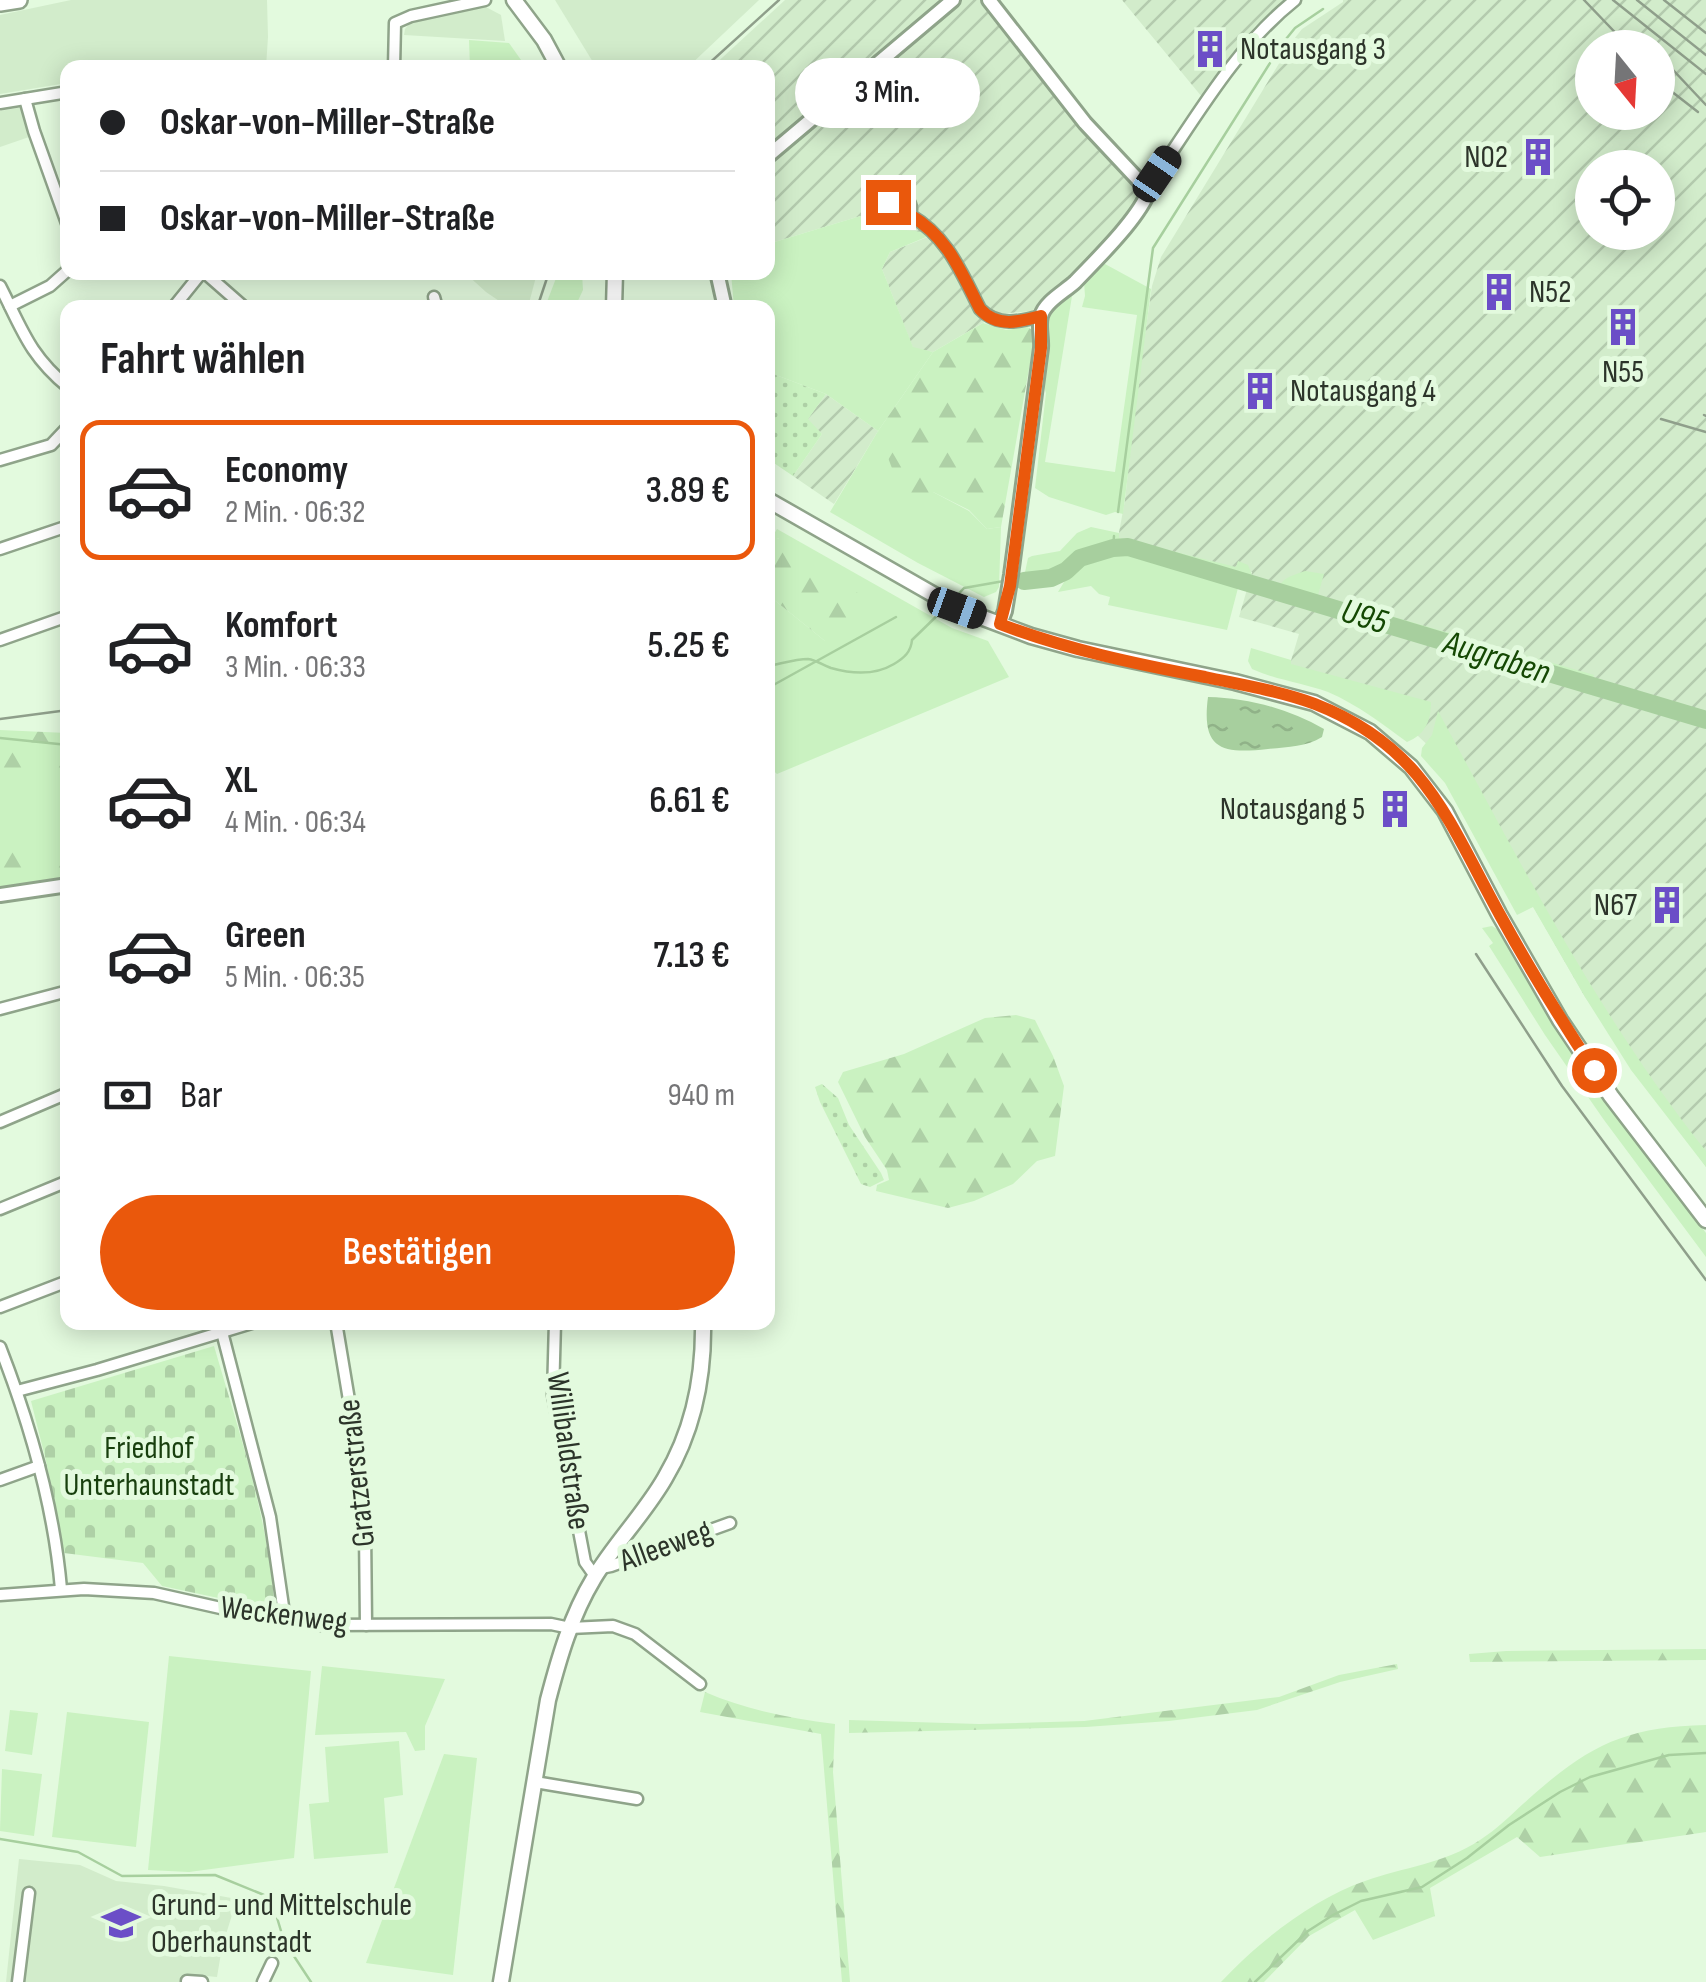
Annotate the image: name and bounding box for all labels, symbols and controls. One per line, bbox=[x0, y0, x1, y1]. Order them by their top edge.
building icon: Notausgang 3 bbox=[1189, 28, 1231, 70]
place label: Notausgang 3 bbox=[1240, 30, 1386, 69]
north arrow bbox=[1575, 30, 1675, 130]
map controls bbox=[1575, 30, 1675, 250]
callout: 3 Min. bbox=[796, 57, 980, 127]
text: 3 Min. bbox=[855, 73, 920, 112]
text: Oskar-von-Miller-Straße bbox=[160, 100, 495, 145]
building icon: N02 bbox=[1517, 136, 1559, 178]
place label: N02 bbox=[1464, 138, 1508, 177]
car bbox=[1128, 141, 1186, 207]
button: locate bbox=[1575, 150, 1675, 250]
route end bbox=[866, 180, 911, 225]
text: Oskar-von-Miller-Straße bbox=[160, 196, 495, 241]
building icon: N52 bbox=[1478, 271, 1520, 313]
place label: N52 bbox=[1529, 273, 1571, 312]
building icon: N55 bbox=[1602, 306, 1644, 348]
text: Fahrt wählen bbox=[100, 332, 306, 387]
place label: N55 bbox=[1602, 353, 1644, 392]
building icon: Notausgang 4 bbox=[1239, 370, 1281, 412]
place label: Notausgang 4 bbox=[1290, 372, 1436, 411]
icon: car bbox=[105, 445, 195, 535]
text: Economy bbox=[225, 448, 348, 493]
text: 3.89 € bbox=[645, 468, 730, 513]
text: 2 Min. · 06:32 bbox=[225, 493, 365, 532]
car bbox=[924, 584, 990, 632]
water label: U95 bbox=[1336, 590, 1393, 645]
icon: car bbox=[105, 600, 195, 690]
text: Komfort bbox=[225, 603, 337, 648]
water label: Augraben bbox=[1437, 621, 1555, 695]
text: 5.25 € bbox=[647, 623, 730, 668]
text: 3 Min. · 06:33 bbox=[225, 648, 366, 687]
icon: car bbox=[105, 755, 195, 845]
text: XL bbox=[225, 758, 258, 803]
text: 6.61 € bbox=[649, 778, 730, 823]
building icon: Notausgang 5 bbox=[1374, 788, 1416, 830]
place label: Notausgang 5 bbox=[1220, 790, 1365, 829]
text: 4 Min. · 06:34 bbox=[225, 803, 366, 842]
building icon: N67 bbox=[1646, 884, 1688, 926]
place label: N67 bbox=[1594, 886, 1637, 925]
icon: car bbox=[105, 910, 195, 1000]
text: Green bbox=[225, 913, 306, 958]
text: 7.13 € bbox=[653, 933, 730, 978]
text: 5 Min. · 06:35 bbox=[225, 958, 365, 997]
route start bbox=[1572, 1048, 1617, 1093]
icon: cash bbox=[100, 1068, 155, 1123]
text: Bar bbox=[180, 1073, 223, 1118]
text: 940 m bbox=[668, 1076, 735, 1115]
button: Bestätigen bbox=[100, 1195, 735, 1310]
street label: Willibaldstraße bbox=[538, 1370, 598, 1532]
street label: Gratzerstraße bbox=[330, 1397, 384, 1549]
park label: Friedhof Unterhaunstadt bbox=[64, 1429, 234, 1505]
street label: Alleeweg bbox=[614, 1511, 717, 1581]
street label: Weckenweg bbox=[218, 1588, 350, 1642]
place label: Grund- und Mittelschule Oberhaunstadt bbox=[151, 1886, 412, 1962]
school or university icon: Grund- und Mittelschule Oberhaunstadt bbox=[100, 1902, 142, 1944]

